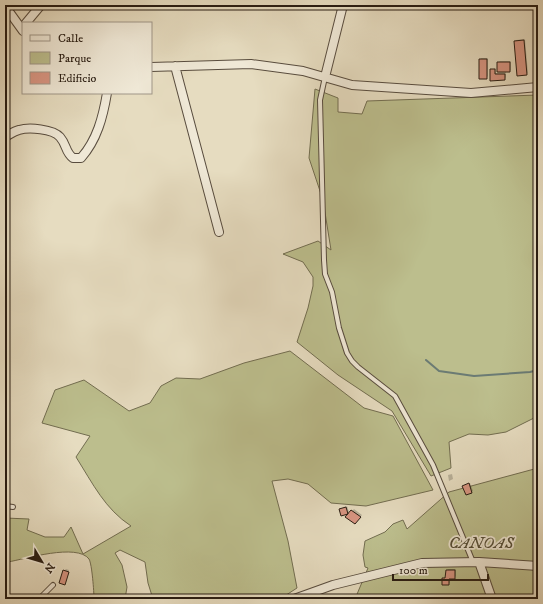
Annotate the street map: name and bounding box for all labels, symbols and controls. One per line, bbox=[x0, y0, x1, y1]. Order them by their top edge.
legend bbox=[22, 22, 152, 94]
text: Calle bbox=[58, 31, 83, 46]
text: Parque bbox=[58, 51, 91, 66]
text: Edificio bbox=[58, 71, 97, 86]
park label: CANOAS bbox=[449, 533, 515, 553]
north arrow bbox=[22, 542, 62, 582]
scale bar bbox=[393, 556, 488, 582]
text: N bbox=[41, 560, 57, 575]
text: 100 m bbox=[399, 563, 428, 578]

